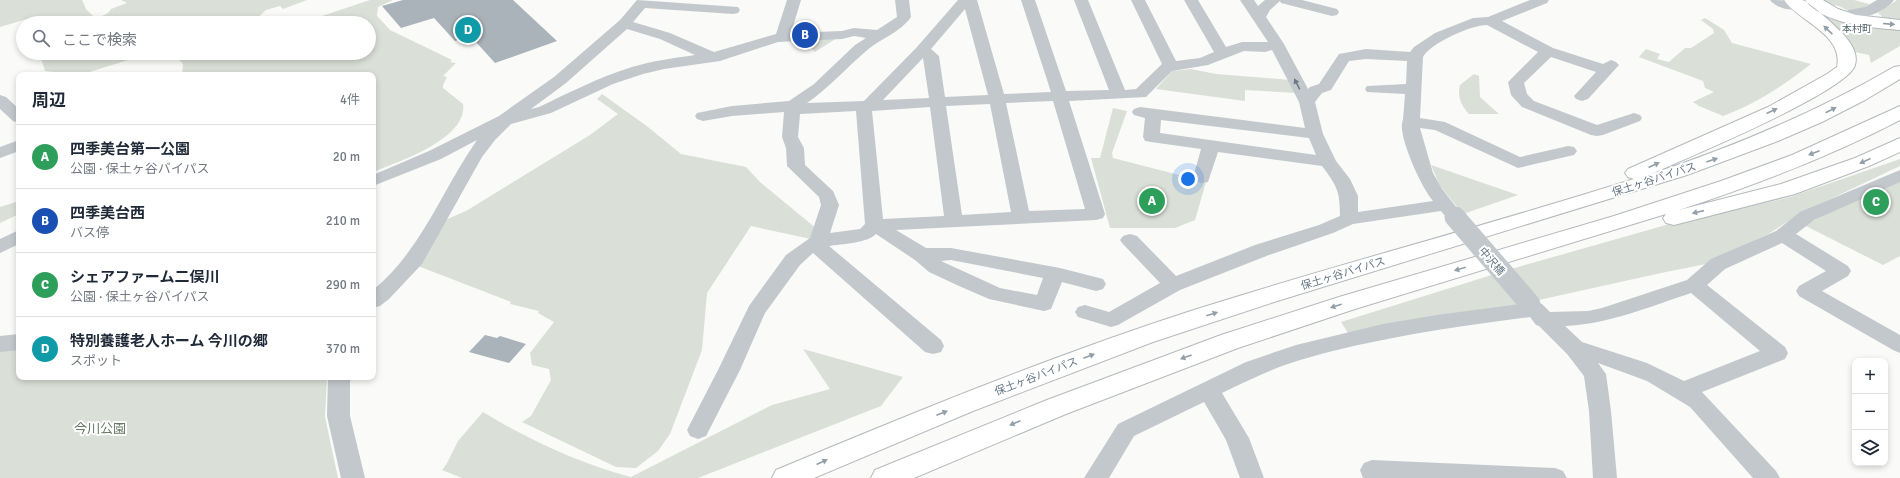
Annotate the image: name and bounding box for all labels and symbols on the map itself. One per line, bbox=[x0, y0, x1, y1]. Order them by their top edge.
pin: D bbox=[455, 15, 481, 45]
pin: B bbox=[792, 20, 818, 50]
one-way arrow bbox=[1883, 21, 1895, 28]
district label: 本村町 bbox=[1842, 23, 1872, 35]
one-way arrow bbox=[1823, 25, 1833, 35]
one-way arrow bbox=[1294, 79, 1301, 90]
one-way arrow bbox=[1825, 106, 1837, 113]
one-way arrow bbox=[1766, 108, 1778, 114]
one-way arrow bbox=[1808, 151, 1820, 157]
one-way arrow bbox=[1706, 157, 1718, 163]
one-way arrow bbox=[1858, 158, 1870, 164]
street label: 保土ヶ谷バイパス bbox=[1610, 160, 1698, 199]
one-way arrow bbox=[1648, 161, 1660, 167]
your location bbox=[1178, 169, 1198, 189]
pin: A bbox=[1139, 186, 1165, 216]
pin: C bbox=[1863, 187, 1889, 217]
one-way arrow bbox=[1692, 210, 1704, 216]
street label: 中沢橋 bbox=[1476, 245, 1507, 278]
street label: 保土ヶ谷バイパス bbox=[1299, 254, 1387, 293]
one-way arrow bbox=[1454, 266, 1466, 272]
one-way arrow bbox=[1329, 303, 1341, 309]
one-way arrow bbox=[1207, 310, 1219, 316]
one-way arrow bbox=[1084, 352, 1096, 358]
one-way arrow bbox=[1179, 354, 1191, 360]
street label: 保土ヶ谷バイパス bbox=[993, 355, 1079, 398]
one-way arrow bbox=[937, 409, 949, 415]
park label: 今川公園 bbox=[74, 421, 126, 437]
one-way arrow bbox=[1008, 421, 1020, 427]
one-way arrow bbox=[816, 459, 828, 465]

